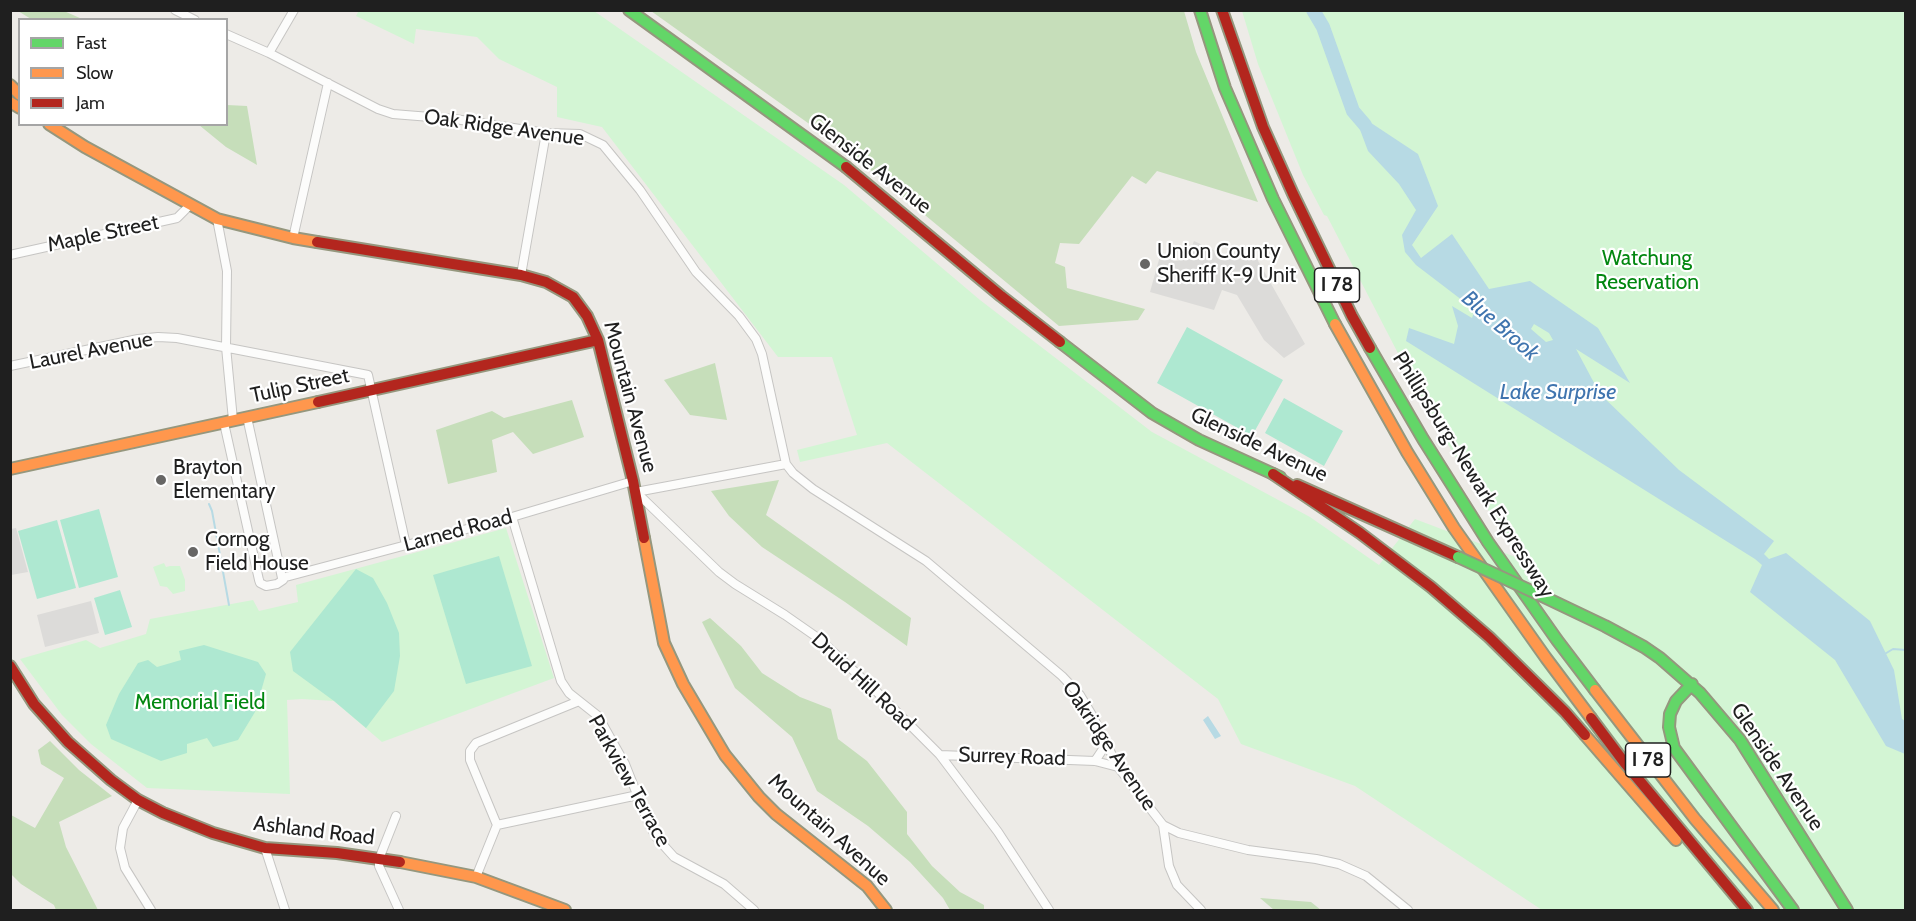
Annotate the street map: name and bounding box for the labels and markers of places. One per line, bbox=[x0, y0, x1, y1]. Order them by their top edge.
place label: Union County Sheriff K-9 Unit bbox=[1157, 239, 1296, 289]
marker: Union County Sheriff K-9 Unit bbox=[1138, 257, 1152, 271]
place label: Brayton Elementary bbox=[173, 455, 275, 505]
marker: Brayton Elementary bbox=[154, 473, 168, 487]
place label: Cornog Field House bbox=[205, 527, 309, 577]
marker: Cornog Field House bbox=[186, 545, 200, 559]

